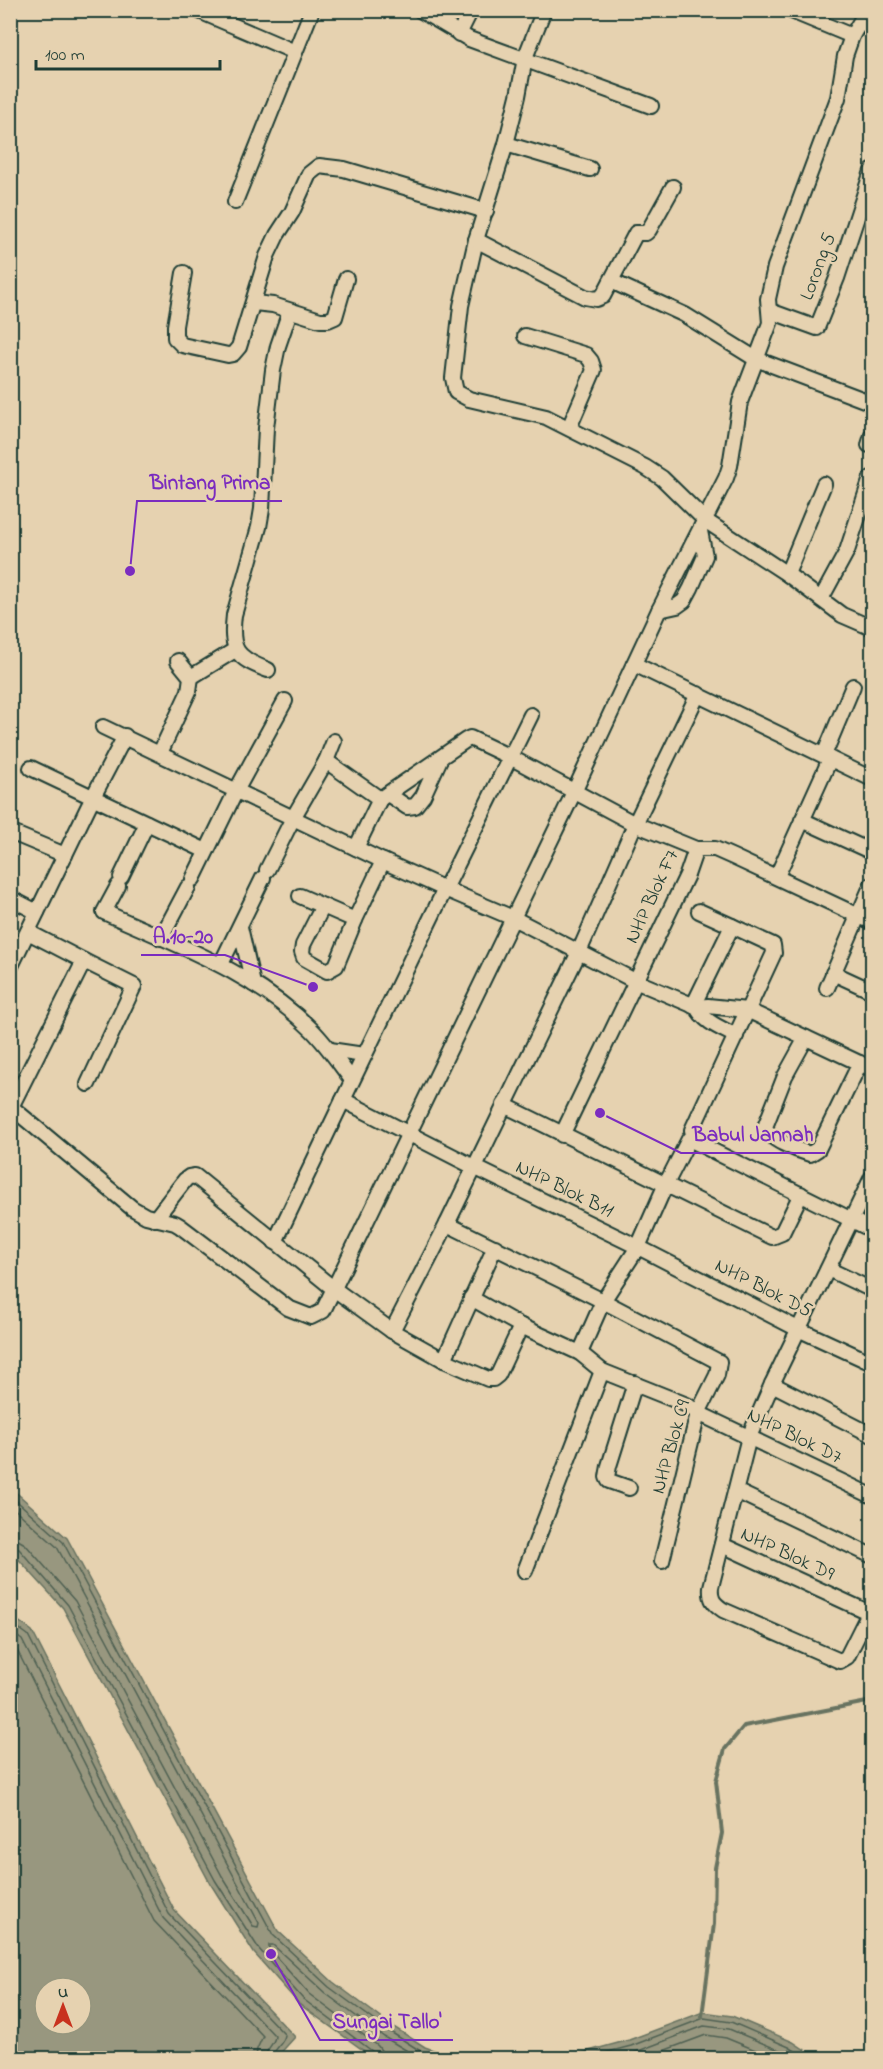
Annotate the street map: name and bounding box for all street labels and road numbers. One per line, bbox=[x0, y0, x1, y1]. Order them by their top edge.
street label: Lorong 5 bbox=[793, 229, 845, 305]
street label: NHP Blok F7 bbox=[619, 845, 687, 949]
street label: NHP Blok B11 bbox=[510, 1154, 618, 1226]
street label: NHP Blok D5 bbox=[709, 1252, 817, 1326]
street label: NHP Blok C9 bbox=[645, 1397, 699, 1497]
street label: NHP Blok D7 bbox=[742, 1401, 846, 1473]
street label: NHP Blok D9 bbox=[735, 1521, 839, 1589]

